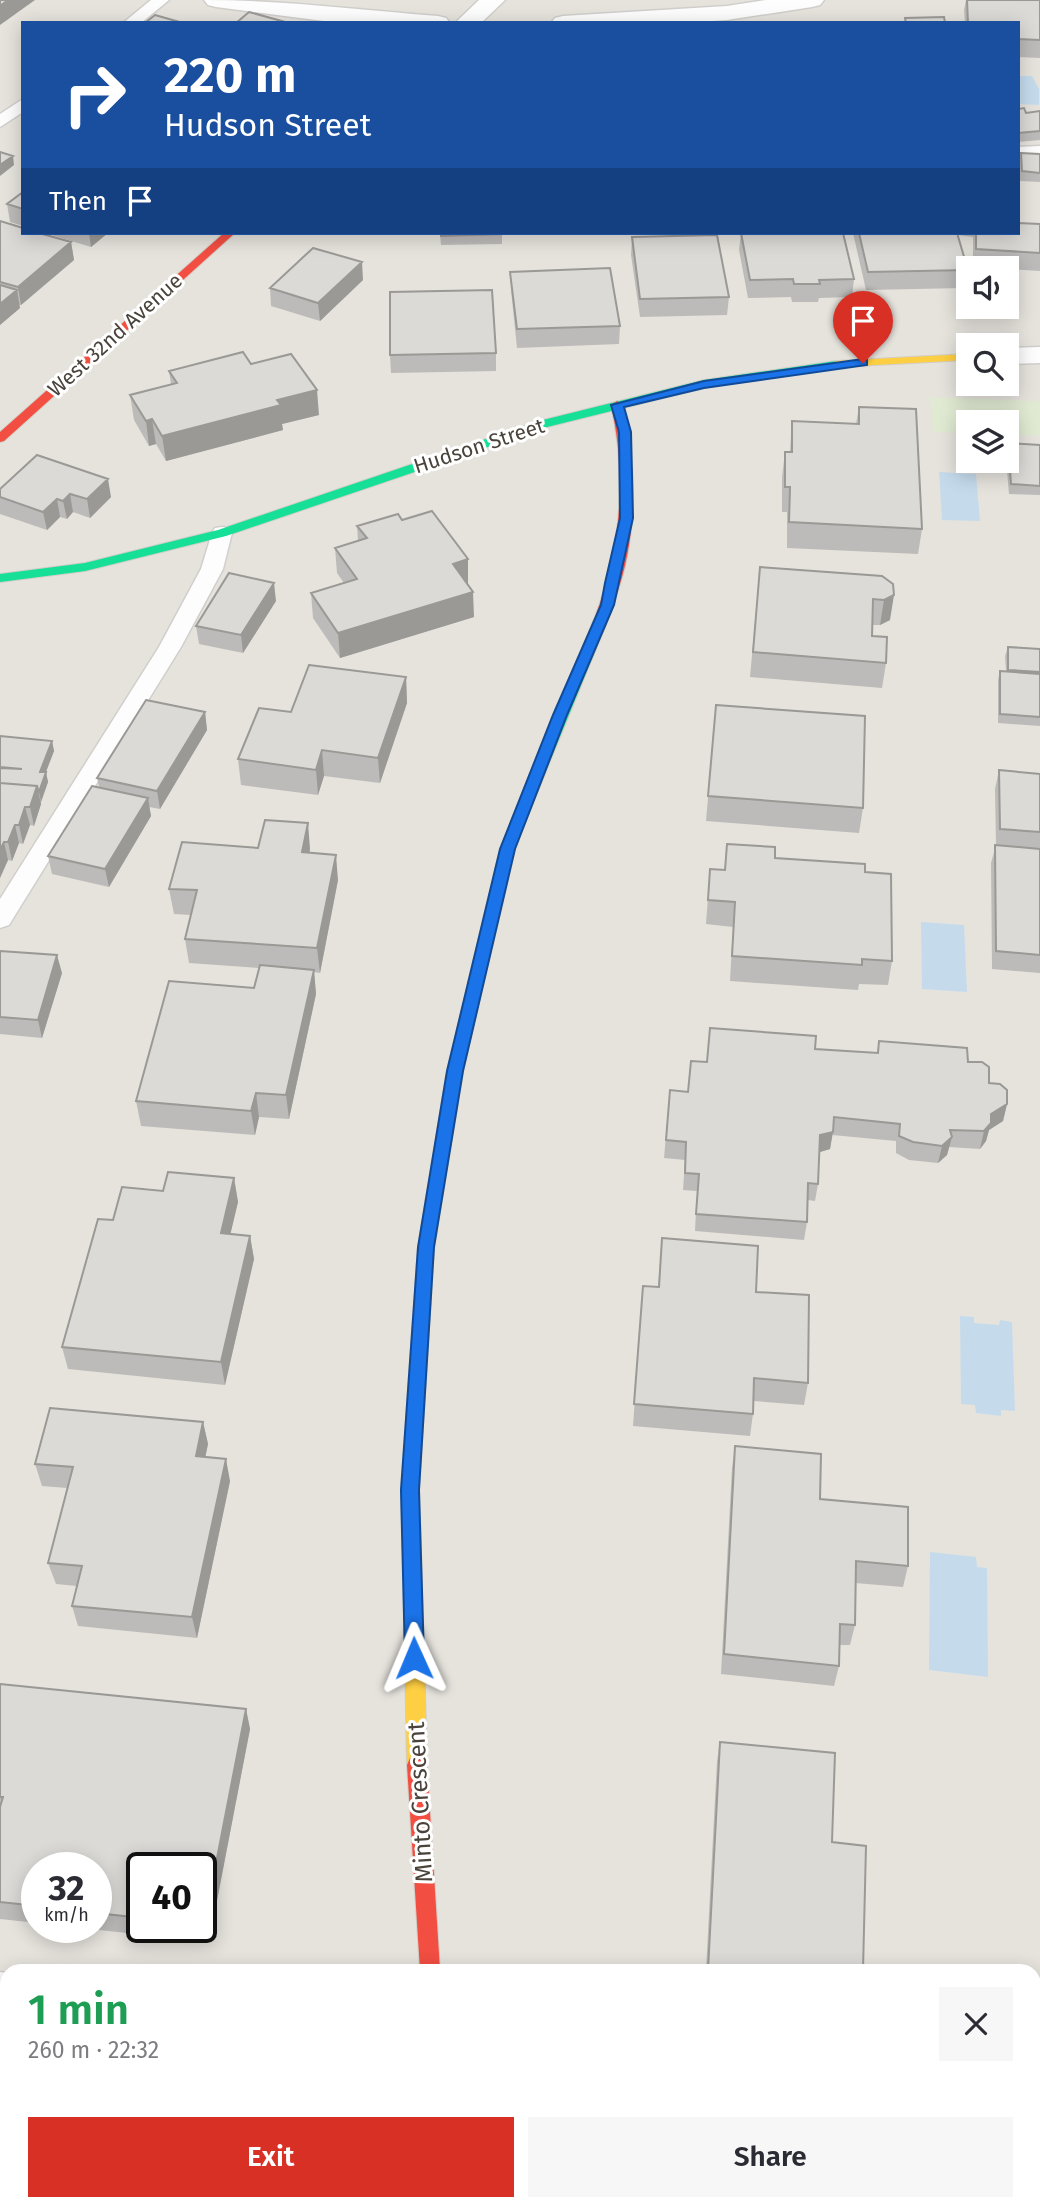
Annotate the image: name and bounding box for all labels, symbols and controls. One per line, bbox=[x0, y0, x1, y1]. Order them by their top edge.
text: 220 m bbox=[164, 46, 296, 105]
icon: right bbox=[49, 49, 140, 140]
text: Hudson Street bbox=[164, 106, 371, 144]
icon: arrive bbox=[121, 182, 159, 220]
text: Then bbox=[49, 186, 107, 217]
map controls bbox=[956, 256, 1019, 473]
button: sound bbox=[956, 256, 1019, 319]
street label: West 32nd Avenue bbox=[42, 268, 188, 402]
pin bbox=[833, 291, 893, 363]
icon: arrive bbox=[844, 302, 882, 340]
button: search bbox=[956, 333, 1019, 396]
button: layers bbox=[956, 410, 1019, 473]
street label: Hudson Street bbox=[410, 412, 548, 479]
position arrow bbox=[377, 1621, 451, 1695]
street label: Minto Crescent bbox=[402, 1721, 438, 1883]
speed limit sign: 40 bbox=[126, 1852, 217, 1943]
text: 32 bbox=[49, 1867, 84, 1909]
text: km/h bbox=[44, 1904, 89, 1926]
text: 1 min bbox=[28, 1985, 129, 2035]
button: close bbox=[939, 1987, 1013, 2061]
text: 260 m · 22:32 bbox=[28, 2036, 159, 2064]
button: Exit bbox=[28, 2117, 514, 2197]
button: Share bbox=[528, 2117, 1013, 2197]

